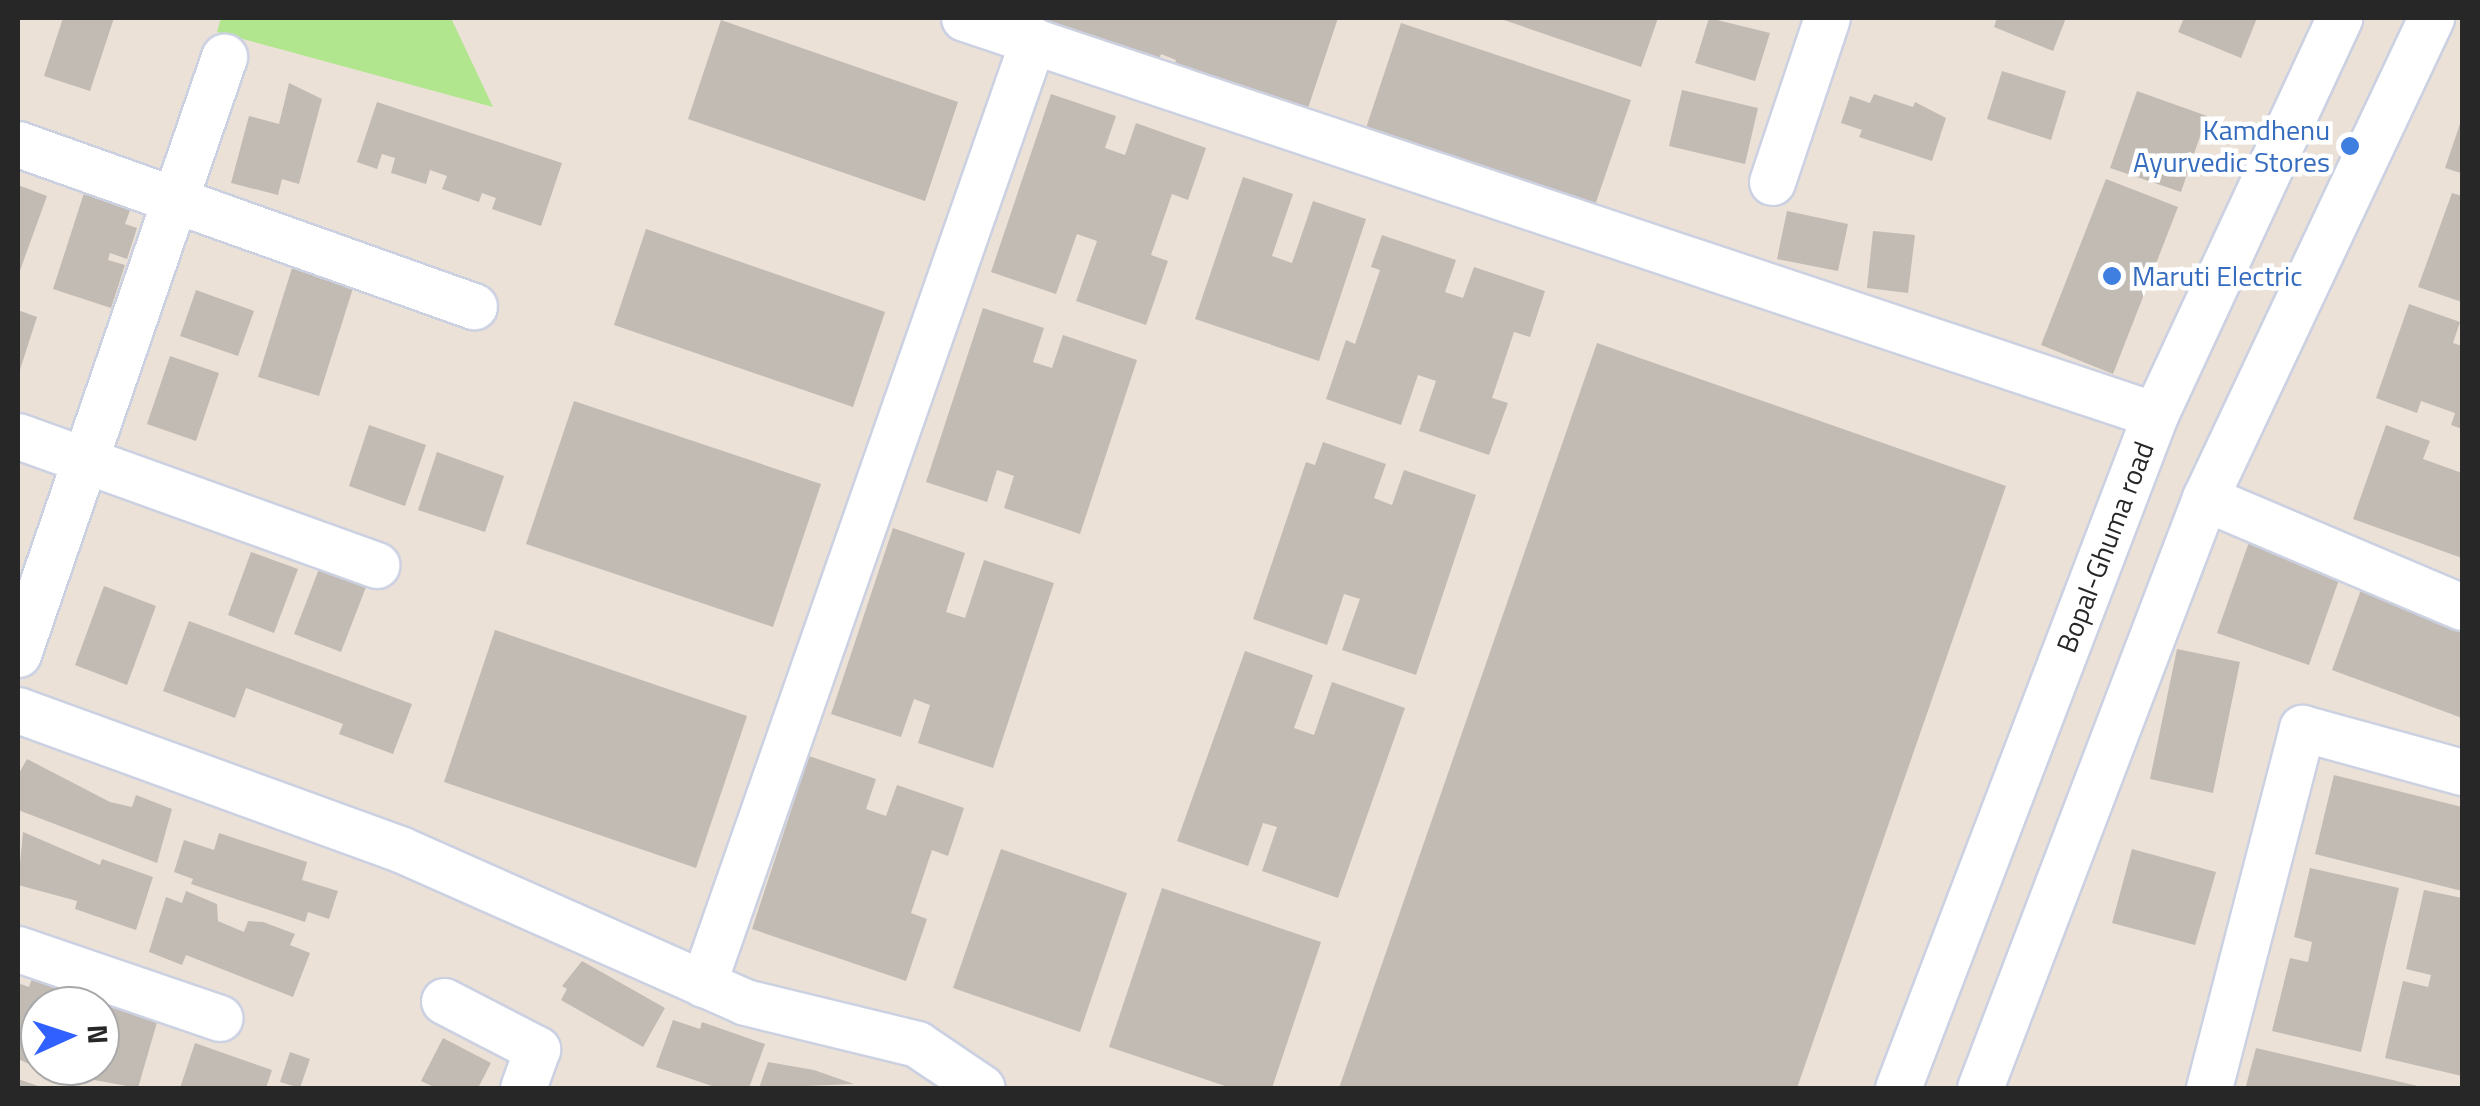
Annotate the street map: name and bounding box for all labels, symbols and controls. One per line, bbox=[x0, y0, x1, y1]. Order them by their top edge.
place label: Kamdhenu Ayurvedic Stores bbox=[2133, 113, 2330, 179]
marker: Kamdhenu Ayurvedic Stores bbox=[2339, 135, 2361, 157]
place label: Maruti Electric bbox=[2132, 259, 2302, 293]
marker: Maruti Electric bbox=[2101, 265, 2123, 287]
street label: Bopal-Ghuma road bbox=[2049, 437, 2161, 657]
north arrow bbox=[20, 986, 120, 1086]
text: N bbox=[76, 1024, 120, 1045]

